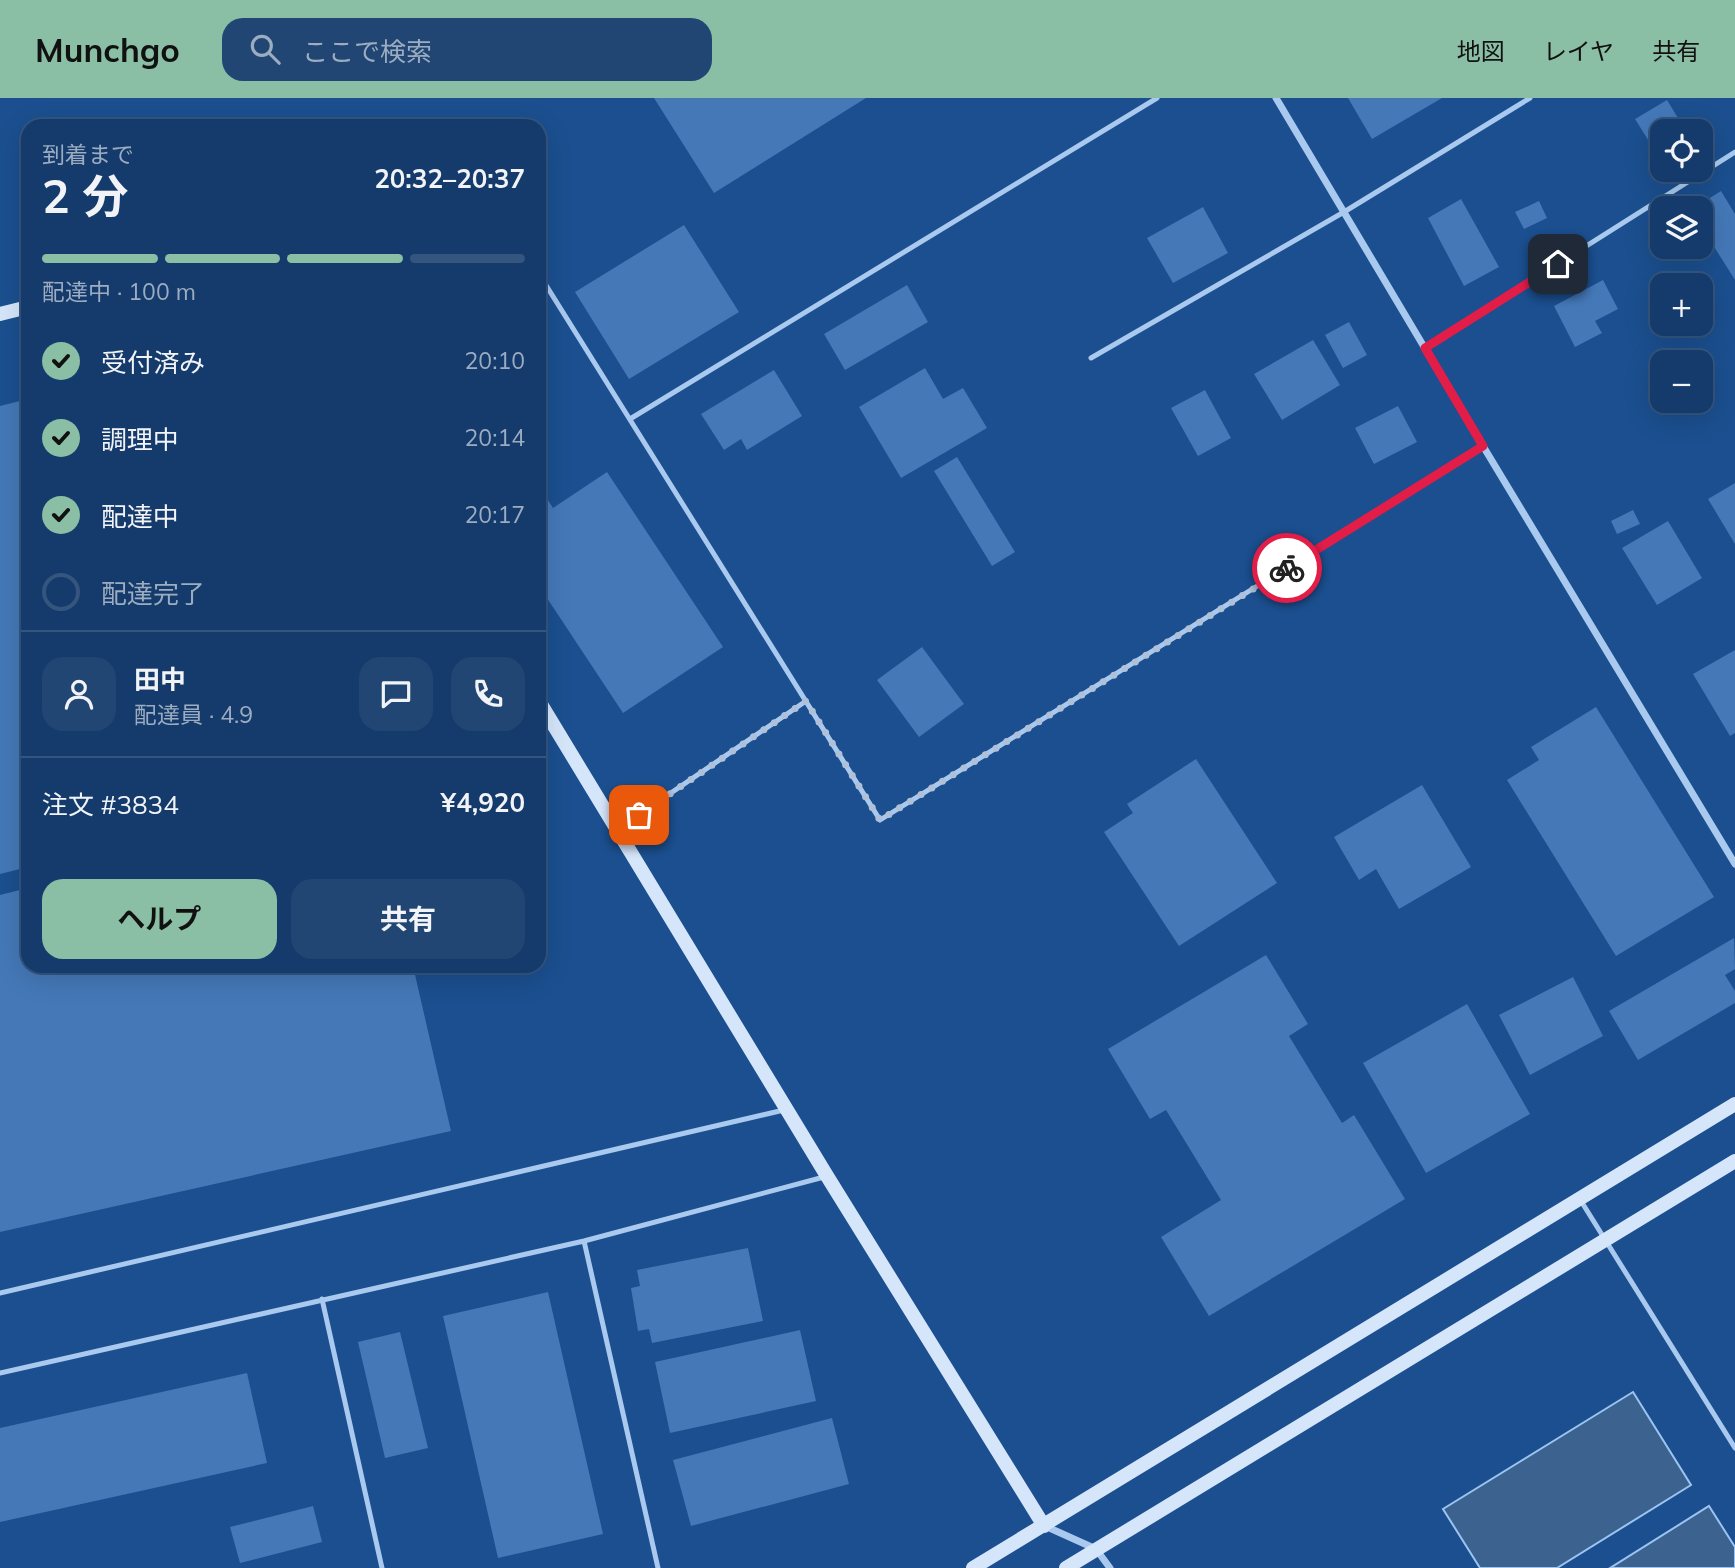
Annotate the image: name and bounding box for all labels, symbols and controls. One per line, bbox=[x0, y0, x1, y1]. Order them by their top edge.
search box bbox=[222, 18, 712, 81]
text: Munchgo bbox=[35, 29, 180, 70]
icon: search bbox=[246, 30, 284, 68]
text: ここで検索 bbox=[302, 35, 432, 68]
text: 地図 bbox=[1457, 36, 1505, 66]
text: レイヤ bbox=[1543, 36, 1614, 66]
text: 共有 bbox=[1652, 36, 1700, 66]
map controls bbox=[1650, 119, 1713, 413]
button: locate bbox=[1650, 119, 1713, 182]
text: 到着まで bbox=[42, 140, 134, 169]
text: 20:32–20:37 bbox=[374, 162, 525, 195]
text: 2 分 bbox=[42, 167, 128, 225]
button: layers bbox=[1650, 196, 1713, 259]
pin bbox=[1528, 234, 1588, 294]
icon: home bbox=[1539, 245, 1577, 283]
button: + bbox=[1650, 273, 1713, 336]
text: 配達中 · 100 m bbox=[42, 277, 196, 306]
icon: check bbox=[42, 342, 80, 380]
text: 受付済み bbox=[101, 346, 205, 379]
text: 20:10 bbox=[465, 346, 525, 375]
button: − bbox=[1650, 350, 1713, 413]
icon: check bbox=[42, 419, 80, 457]
text: 調理中 bbox=[101, 423, 179, 456]
text: 20:14 bbox=[465, 423, 525, 452]
icon: check bbox=[42, 496, 80, 534]
text: 配達中 bbox=[101, 500, 179, 533]
text: 20:17 bbox=[465, 500, 525, 529]
courier bbox=[1252, 533, 1322, 603]
icon: bike bbox=[1268, 549, 1306, 587]
text: 配達完了 bbox=[101, 577, 205, 610]
button: person bbox=[42, 657, 116, 731]
button: chat bbox=[359, 657, 433, 731]
button: phone bbox=[451, 657, 525, 731]
text: 田中 bbox=[134, 663, 186, 696]
text: 配達員 · 4.9 bbox=[134, 700, 253, 729]
pin bbox=[609, 785, 669, 845]
text: ¥4,920 bbox=[441, 786, 525, 819]
text: 注文 #3834 bbox=[42, 788, 179, 821]
icon: bag bbox=[620, 796, 658, 834]
button: ヘルプ bbox=[42, 879, 277, 959]
button: 共有 bbox=[291, 879, 525, 959]

